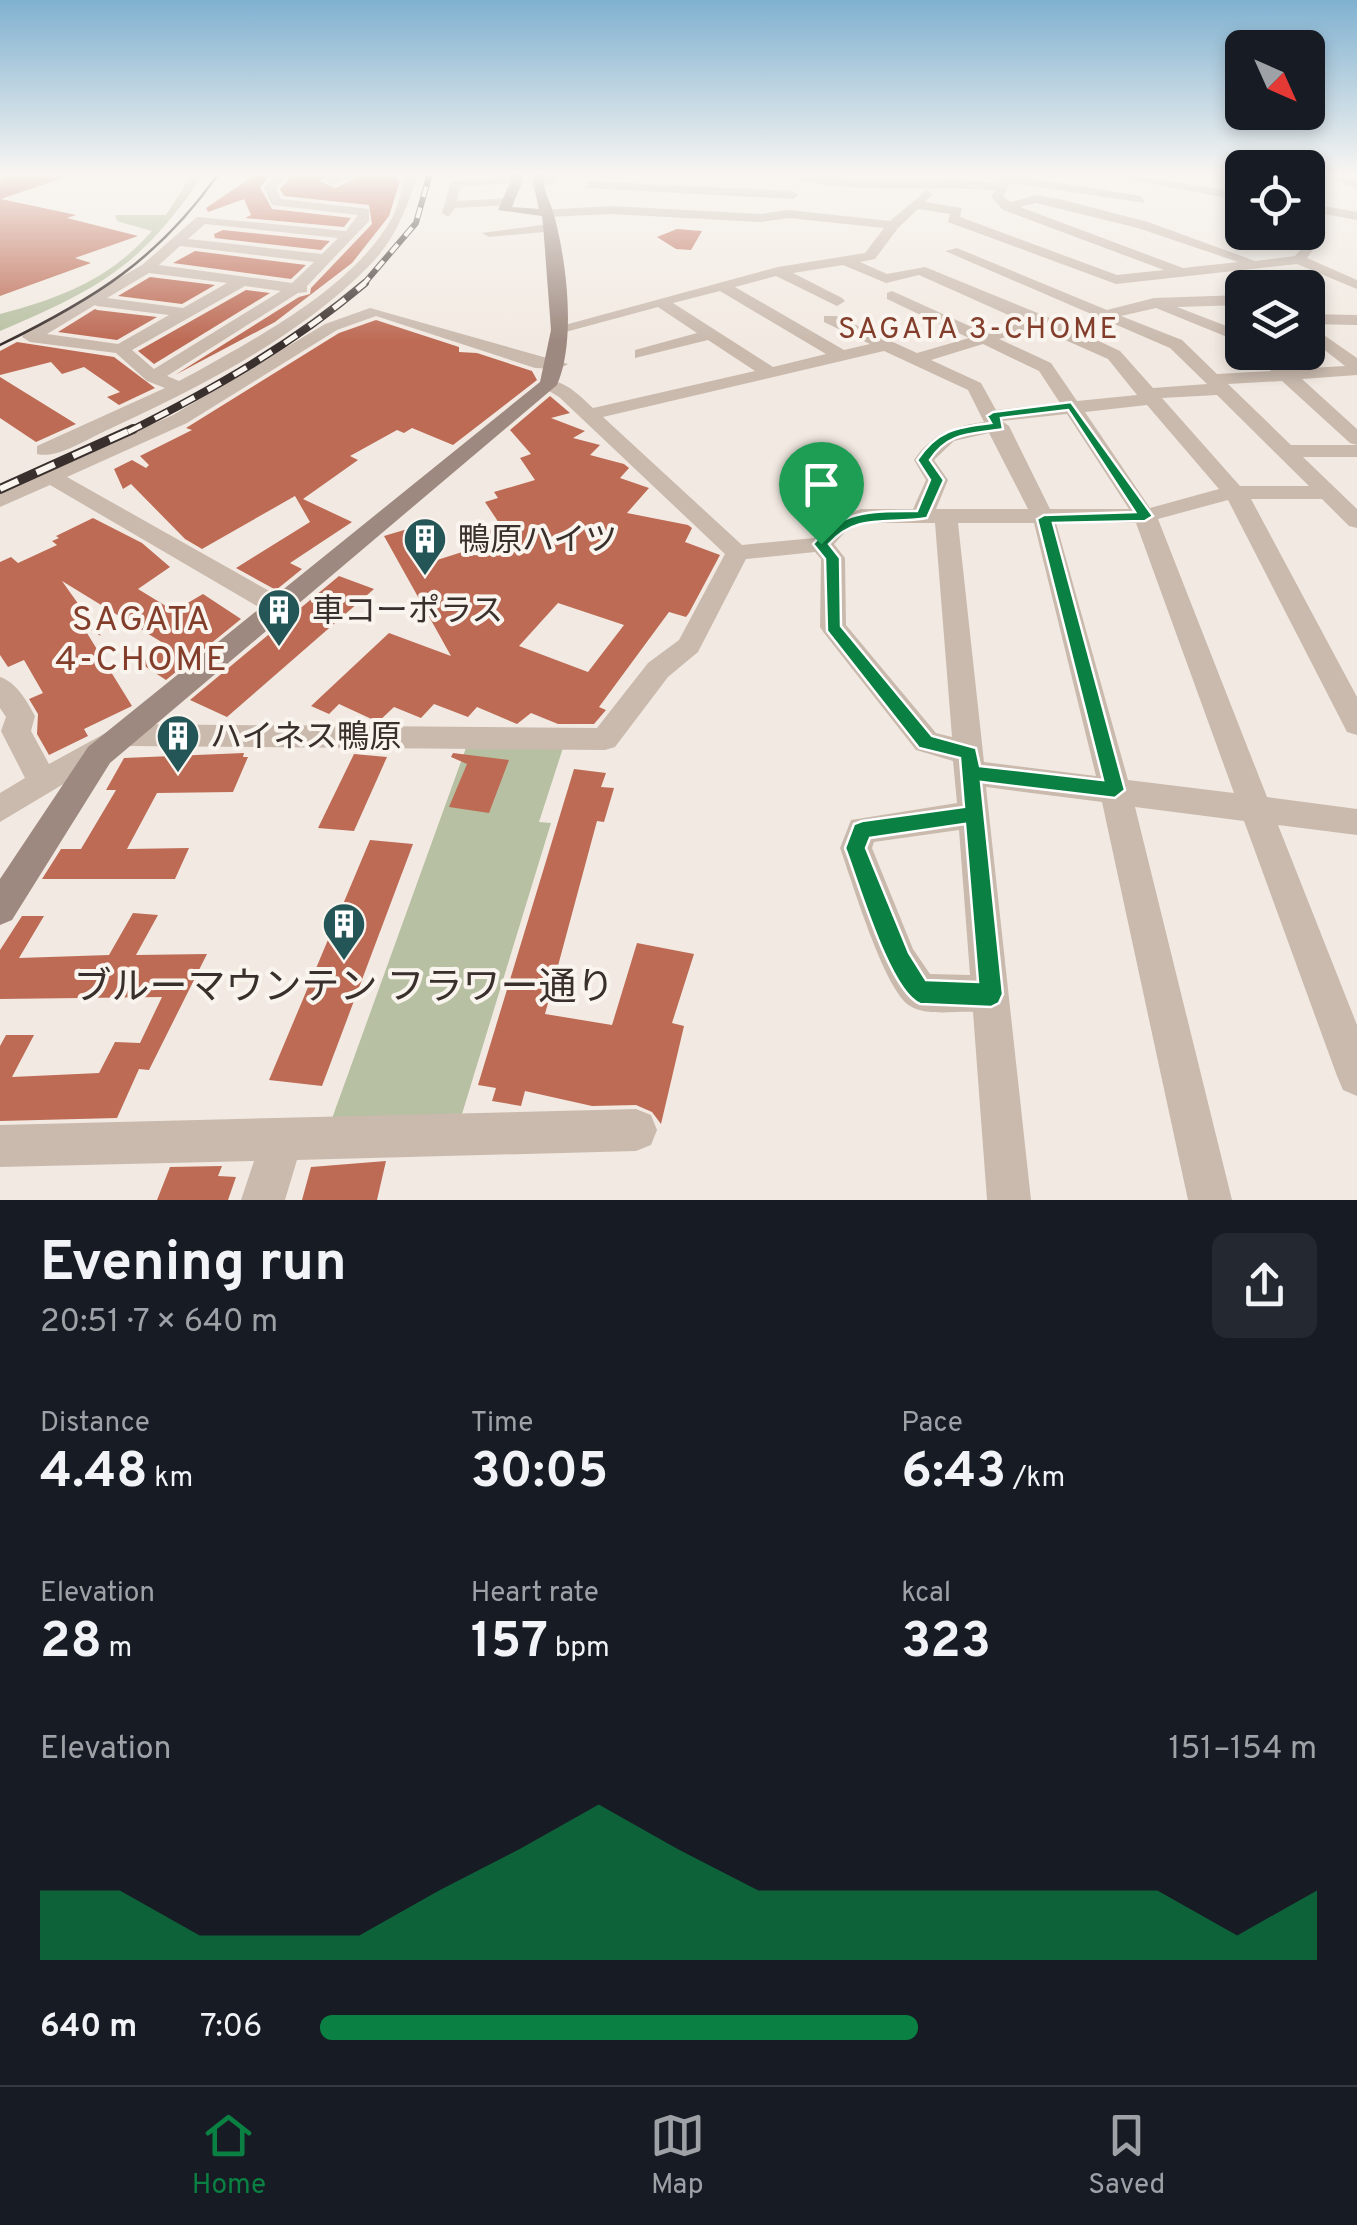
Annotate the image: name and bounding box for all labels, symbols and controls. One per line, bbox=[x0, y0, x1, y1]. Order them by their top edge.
north arrow bbox=[1225, 30, 1325, 130]
map controls bbox=[1225, 30, 1325, 370]
button: locate bbox=[1225, 150, 1325, 250]
button: layers bbox=[1225, 270, 1325, 370]
district label: SAGATA 3-CHOME bbox=[838, 312, 1120, 349]
pin bbox=[779, 442, 864, 545]
icon: arrive bbox=[794, 457, 849, 512]
building icon: 鴨原ハイツ bbox=[402, 516, 448, 577]
place label: 鴨原ハイツ bbox=[458, 522, 617, 562]
building icon: 車コーポラス bbox=[256, 587, 302, 648]
place label: 車コーポラス bbox=[312, 593, 503, 633]
district label: SAGATA 4-CHOME bbox=[55, 599, 229, 683]
building icon: ハイネス鴨原 bbox=[155, 713, 201, 774]
place label: ハイネス鴨原 bbox=[210, 719, 401, 759]
building icon: ブルーマウンテン フラワー通り bbox=[321, 901, 367, 962]
place label: ブルーマウンテン フラワー通り bbox=[74, 965, 614, 1014]
text: Evening run bbox=[40, 1230, 347, 1300]
button: share bbox=[1212, 1233, 1317, 1338]
text: 20:51 · 7 × 640 m bbox=[40, 1303, 278, 1343]
text: Distance bbox=[40, 1406, 150, 1442]
text: Time bbox=[471, 1406, 533, 1442]
text: Pace bbox=[901, 1406, 963, 1442]
text: 4.48 bbox=[40, 1442, 148, 1505]
text: 30:05 bbox=[471, 1442, 608, 1505]
text: 6:43 bbox=[901, 1442, 1006, 1505]
text: km bbox=[148, 1461, 193, 1497]
text: /km bbox=[1006, 1461, 1065, 1497]
text: Elevation bbox=[40, 1576, 155, 1612]
text: Heart rate bbox=[471, 1576, 599, 1612]
text: kcal bbox=[901, 1576, 951, 1612]
text: 28 bbox=[40, 1612, 102, 1675]
text: 157 bbox=[471, 1612, 548, 1675]
text: 323 bbox=[901, 1612, 991, 1675]
text: m bbox=[102, 1631, 132, 1667]
text: bpm bbox=[548, 1631, 610, 1667]
text: Elevation bbox=[40, 1730, 172, 1770]
text: 151–154 m bbox=[1169, 1730, 1317, 1770]
text: 640 m bbox=[40, 2008, 137, 2048]
text: 7:06 bbox=[200, 2008, 262, 2048]
tab: Home bbox=[192, 2108, 266, 2204]
tab: Map bbox=[650, 2108, 705, 2204]
tab: Saved bbox=[1088, 2108, 1165, 2204]

